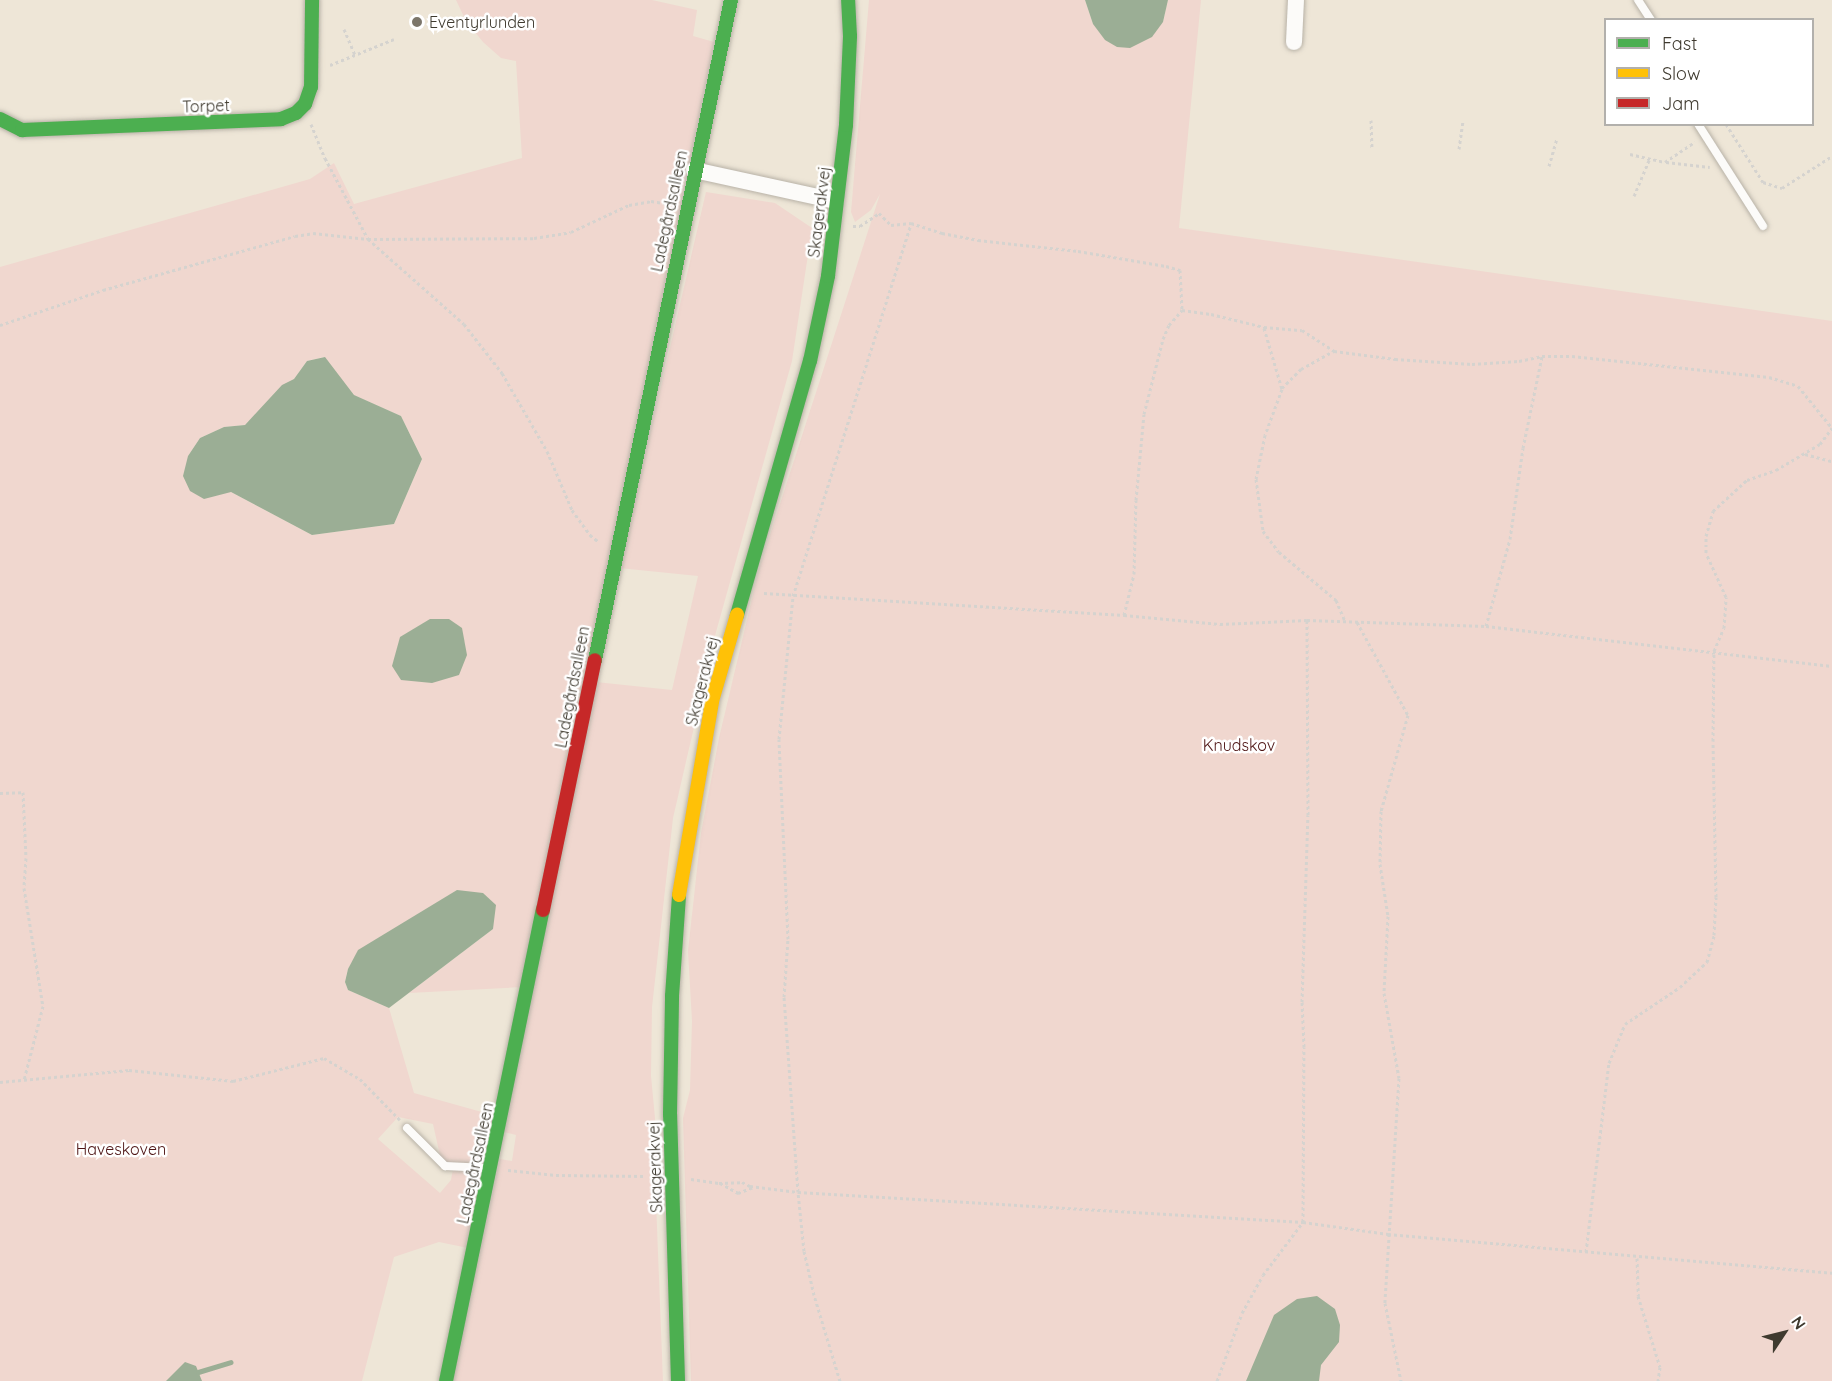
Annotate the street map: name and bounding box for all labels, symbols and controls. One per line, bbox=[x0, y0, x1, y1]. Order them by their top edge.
place label: Eventyrlunden bbox=[429, 12, 535, 32]
marker: Eventyrlunden bbox=[410, 15, 424, 29]
legend bbox=[1604, 18, 1814, 126]
text: Fast bbox=[1662, 32, 1697, 55]
text: Slow bbox=[1662, 62, 1700, 85]
text: Jam bbox=[1662, 92, 1700, 115]
street label: Torpet bbox=[182, 96, 230, 116]
street label: Ladegårdsalleen bbox=[647, 148, 691, 274]
street label: Skagerakvej bbox=[804, 165, 834, 259]
street label: Ladegårdsalleen bbox=[551, 624, 593, 750]
street label: Skagerakvej bbox=[682, 634, 722, 728]
park label: Knudskov bbox=[1203, 735, 1275, 755]
street label: Ladegårdsalleen bbox=[453, 1100, 497, 1226]
street label: Skagerakvej bbox=[644, 1121, 666, 1213]
park label: Haveskoven bbox=[76, 1139, 166, 1159]
north arrow bbox=[1754, 1303, 1814, 1363]
text: N bbox=[1787, 1312, 1810, 1333]

